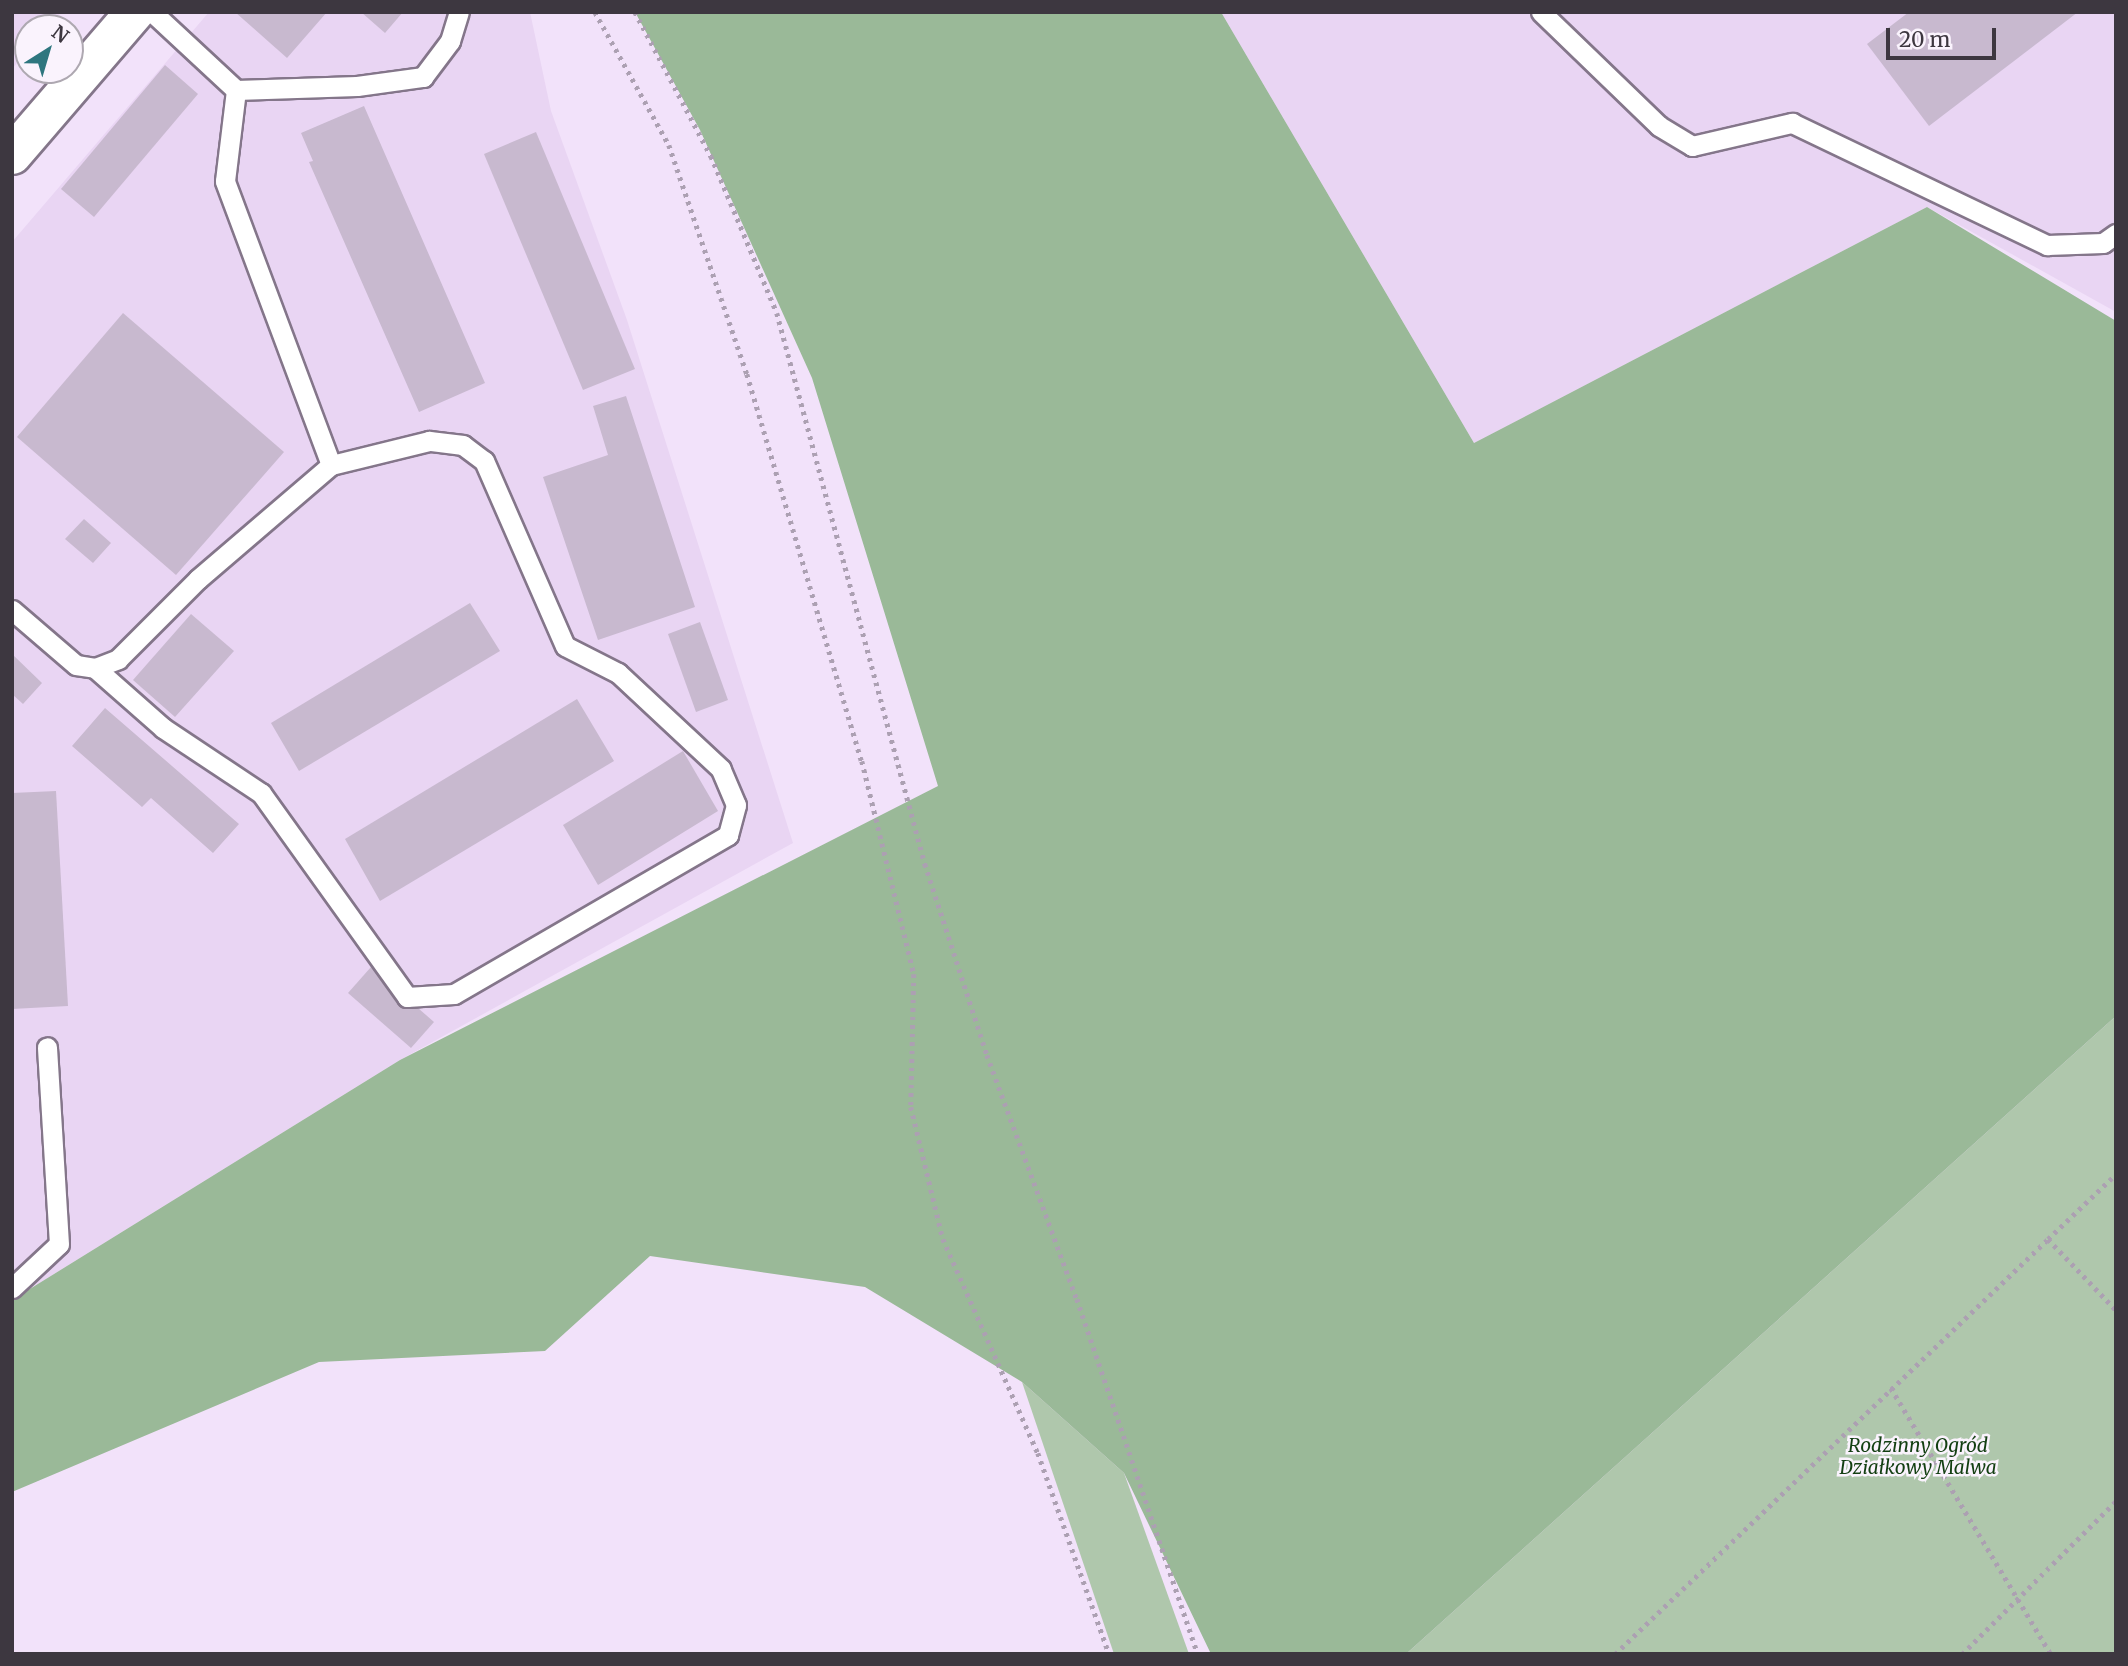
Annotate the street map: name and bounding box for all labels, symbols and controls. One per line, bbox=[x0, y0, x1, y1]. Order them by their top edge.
north arrow bbox=[14, 14, 84, 84]
scale bar bbox=[1890, 14, 2000, 58]
text: N bbox=[47, 20, 74, 48]
text: 20 m bbox=[1899, 26, 1950, 53]
park label: Rodzinny Ogród Działkowy Malwa bbox=[1839, 1435, 1997, 1479]

